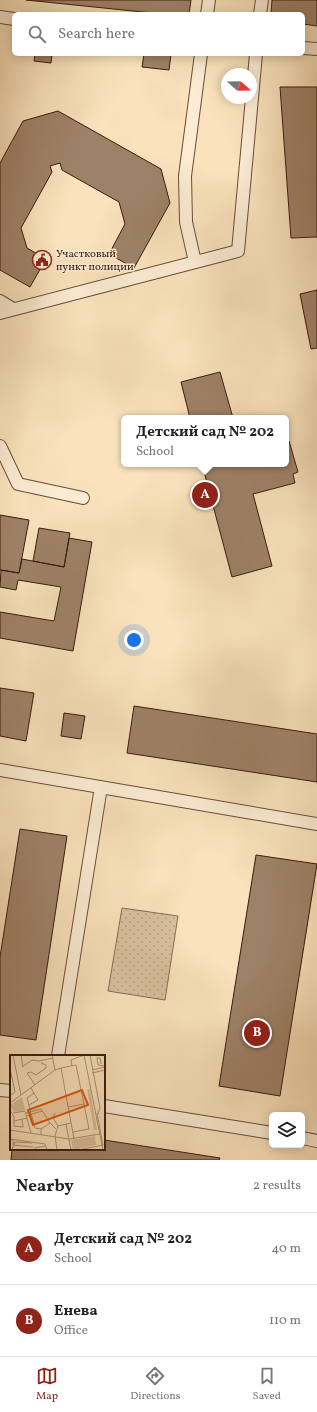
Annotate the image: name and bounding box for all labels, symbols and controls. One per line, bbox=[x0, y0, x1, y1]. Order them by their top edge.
search box bbox=[12, 12, 305, 56]
icon: search bbox=[26, 23, 48, 45]
text: Search here bbox=[58, 24, 135, 45]
north arrow bbox=[221, 68, 257, 104]
place label: Участковый пункт полиции bbox=[56, 247, 134, 275]
public building icon: Участковый пункт полиции bbox=[31, 249, 53, 271]
popup bbox=[121, 415, 289, 467]
text: Детский сад № 202 bbox=[136, 422, 274, 443]
text: School bbox=[136, 443, 174, 461]
pin: A bbox=[192, 480, 218, 510]
your location bbox=[124, 630, 144, 650]
pin: B bbox=[244, 1018, 270, 1048]
inset map bbox=[10, 1055, 105, 1150]
map controls bbox=[269, 1112, 305, 1148]
button: layers bbox=[269, 1112, 305, 1148]
text: Nearby bbox=[16, 1175, 74, 1198]
text: 2 results bbox=[253, 1177, 301, 1195]
text: Детский сад № 202 bbox=[54, 1229, 192, 1250]
text: A bbox=[24, 1240, 34, 1258]
text: 40 m bbox=[272, 1240, 301, 1258]
text: School bbox=[54, 1250, 92, 1268]
text: Енева bbox=[54, 1301, 98, 1322]
text: B bbox=[25, 1312, 33, 1330]
text: 110 m bbox=[269, 1312, 301, 1330]
text: Office bbox=[54, 1322, 88, 1340]
tab: Map bbox=[36, 1365, 58, 1404]
tab: Directions bbox=[130, 1365, 181, 1404]
tab: Saved bbox=[253, 1365, 281, 1404]

